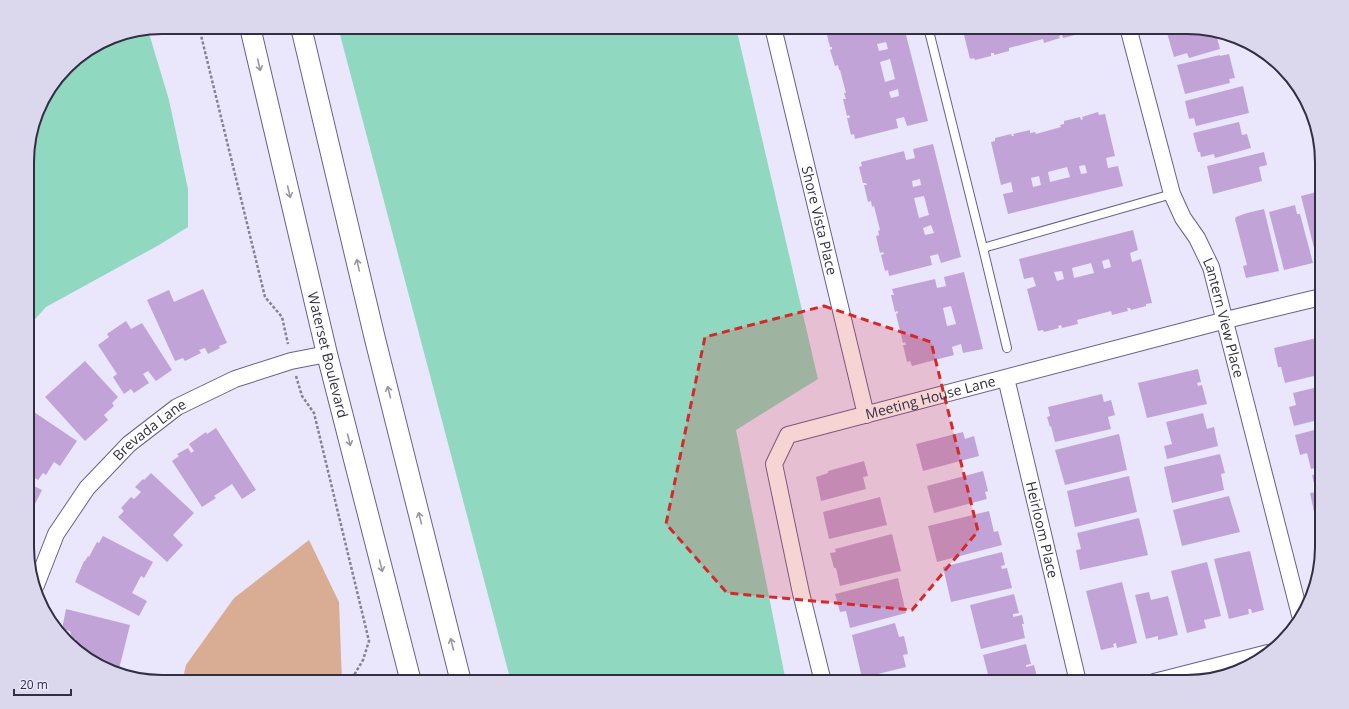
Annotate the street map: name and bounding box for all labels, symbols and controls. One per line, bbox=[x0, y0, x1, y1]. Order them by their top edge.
one-way arrow bbox=[256, 58, 264, 71]
street label: Shore Vista Place bbox=[798, 164, 842, 277]
one-way arrow bbox=[285, 185, 293, 198]
street label: Lantern View Place bbox=[1199, 254, 1249, 380]
one-way arrow bbox=[354, 259, 361, 272]
street label: Waterset Boulevard bbox=[304, 290, 353, 420]
street label: Meeting House Lane bbox=[863, 371, 998, 423]
one-way arrow bbox=[384, 386, 392, 399]
street label: Brevada Lane bbox=[108, 394, 189, 464]
one-way arrow bbox=[346, 434, 353, 447]
street label: Heirloom Place bbox=[1022, 479, 1063, 580]
one-way arrow bbox=[416, 512, 423, 525]
one-way arrow bbox=[378, 559, 386, 572]
one-way arrow bbox=[447, 638, 455, 651]
scale bar bbox=[14, 671, 71, 697]
text: 20 m bbox=[20, 676, 48, 693]

